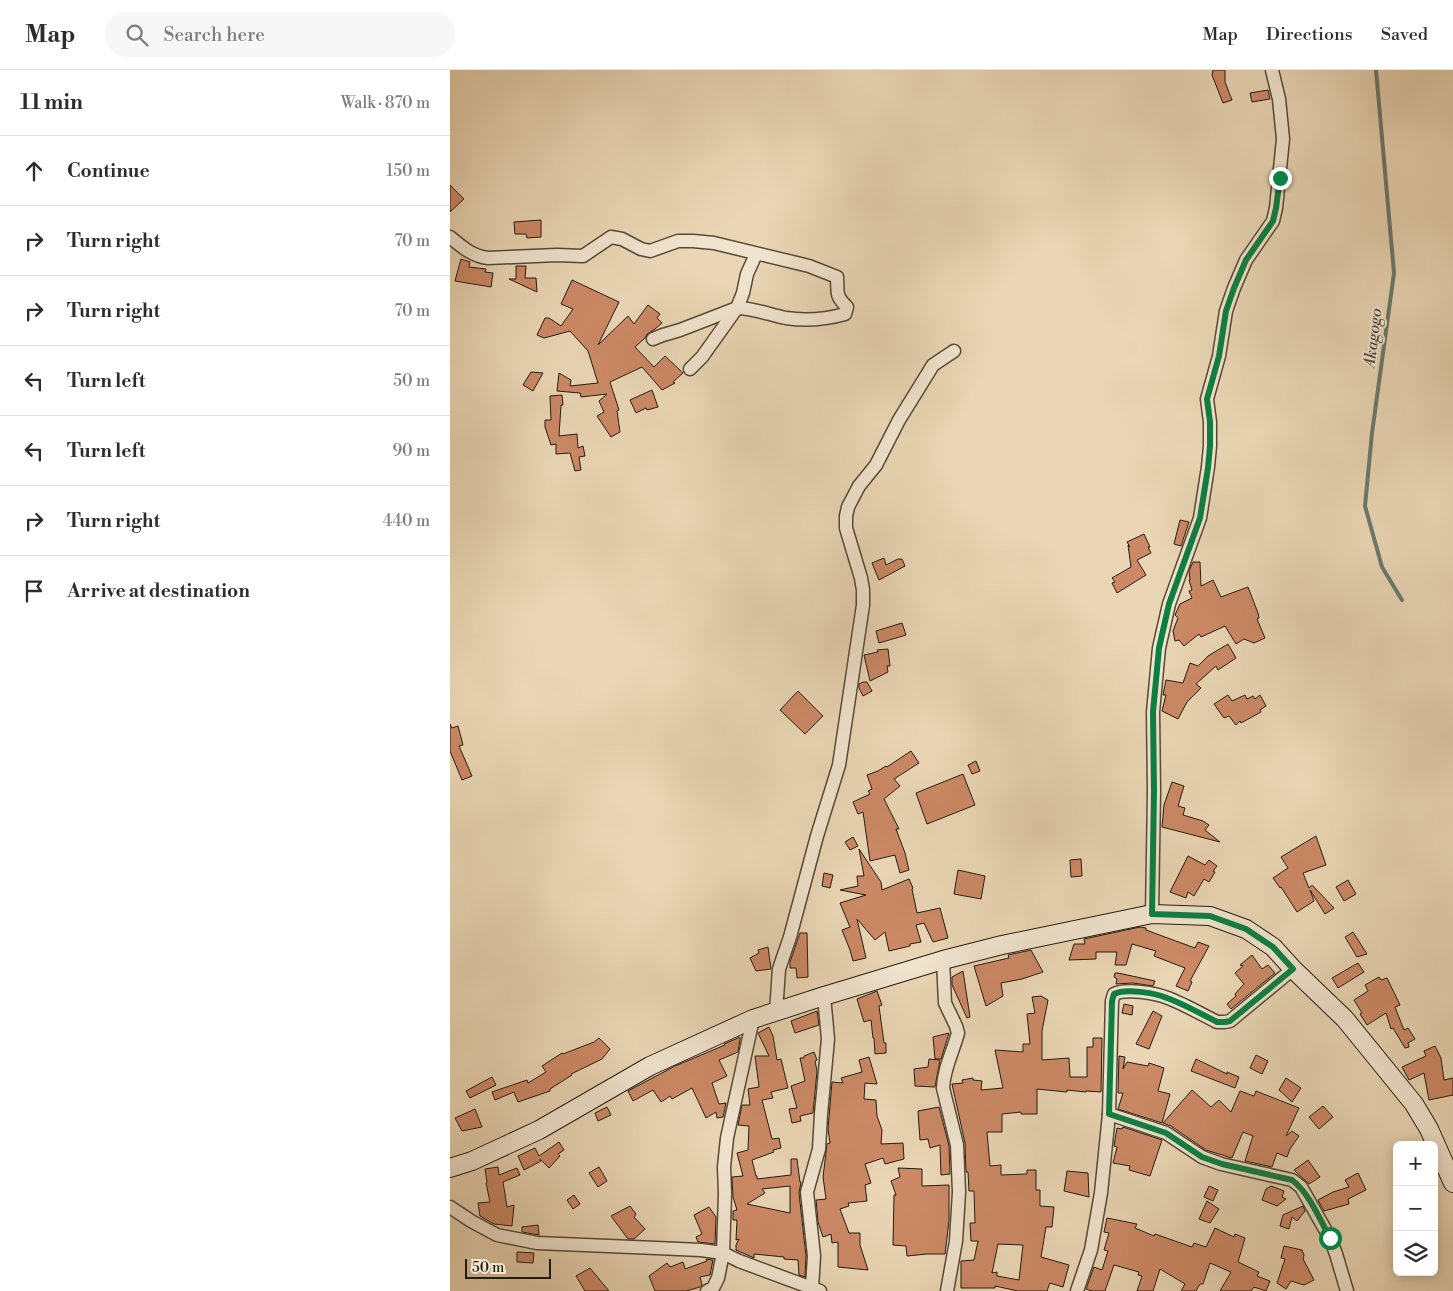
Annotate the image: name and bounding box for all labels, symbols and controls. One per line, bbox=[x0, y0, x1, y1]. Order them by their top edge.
search box bbox=[105, 12, 455, 57]
text: Map bbox=[25, 20, 75, 50]
icon: search bbox=[123, 21, 151, 49]
text: Search here bbox=[163, 23, 265, 47]
text: Map bbox=[1202, 23, 1238, 46]
text: Directions bbox=[1266, 23, 1353, 46]
text: Saved bbox=[1381, 23, 1428, 46]
text: 11 min bbox=[20, 90, 83, 116]
text: Walk · 870 m bbox=[341, 93, 430, 113]
icon: ahead bbox=[20, 157, 48, 185]
text: Continue bbox=[67, 159, 150, 183]
text: 150 m bbox=[386, 161, 430, 181]
route end bbox=[1269, 167, 1292, 190]
icon: right bbox=[20, 227, 48, 255]
text: Turn right bbox=[67, 229, 160, 253]
text: 70 m bbox=[394, 231, 430, 251]
icon: right bbox=[20, 297, 48, 325]
text: Turn right bbox=[67, 299, 160, 323]
text: 70 m bbox=[394, 301, 430, 321]
water label: Akagogo bbox=[1359, 307, 1387, 371]
icon: left bbox=[20, 367, 48, 395]
text: Turn left bbox=[67, 369, 146, 393]
text: 50 m bbox=[393, 371, 430, 391]
icon: left bbox=[20, 437, 48, 465]
text: Turn left bbox=[67, 439, 146, 463]
text: 90 m bbox=[392, 441, 430, 461]
icon: right bbox=[20, 507, 48, 535]
text: Turn right bbox=[67, 509, 160, 533]
text: 440 m bbox=[383, 511, 430, 531]
icon: arrive bbox=[20, 577, 48, 605]
text: Arrive at destination bbox=[67, 579, 250, 603]
map controls bbox=[1393, 1141, 1438, 1276]
button: + bbox=[1393, 1141, 1438, 1186]
button: − bbox=[1393, 1186, 1438, 1231]
route start bbox=[1319, 1227, 1342, 1250]
button: layers bbox=[1393, 1231, 1438, 1276]
scale bar bbox=[465, 1256, 551, 1279]
text: 50 m bbox=[472, 1259, 504, 1277]

